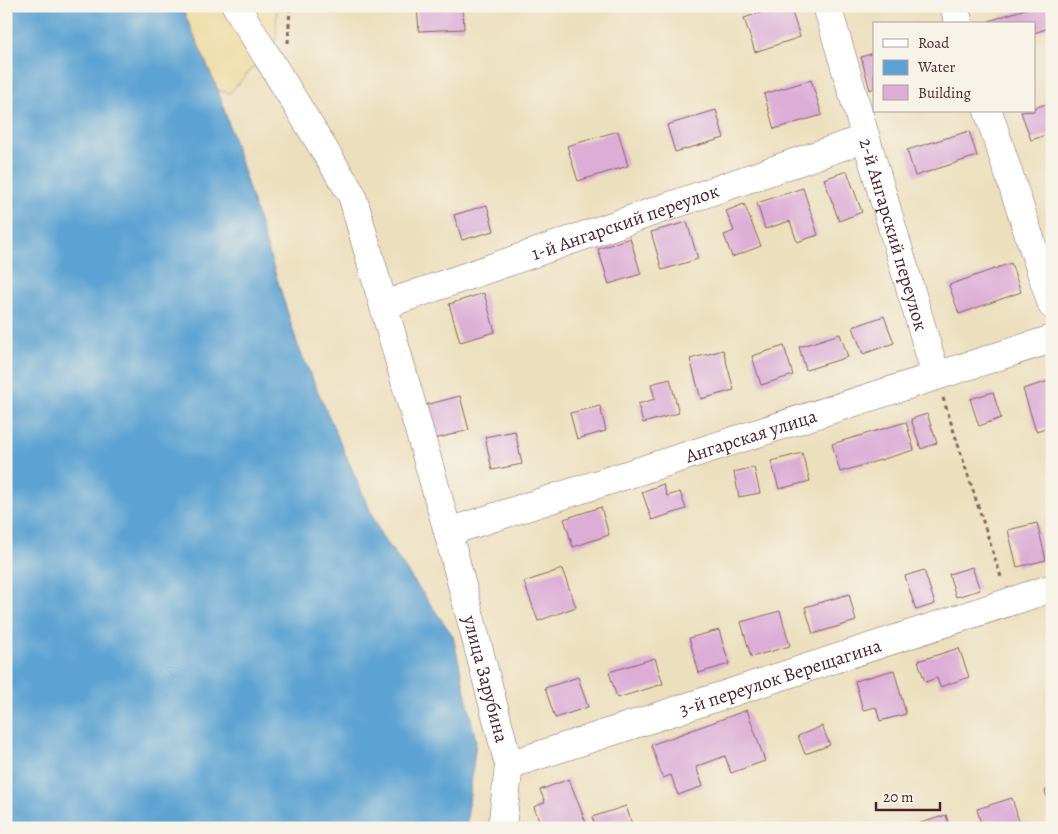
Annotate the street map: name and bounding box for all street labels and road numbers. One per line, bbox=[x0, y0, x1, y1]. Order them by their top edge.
street label: 2-й Ангарский переулок bbox=[853, 135, 934, 334]
street label: 1-й Ангарский переулок bbox=[528, 178, 723, 267]
street label: Ангарская улица bbox=[681, 403, 820, 470]
street label: улица Зарубина bbox=[456, 612, 515, 746]
street label: 3-й переулок Верещагина bbox=[676, 632, 885, 723]

